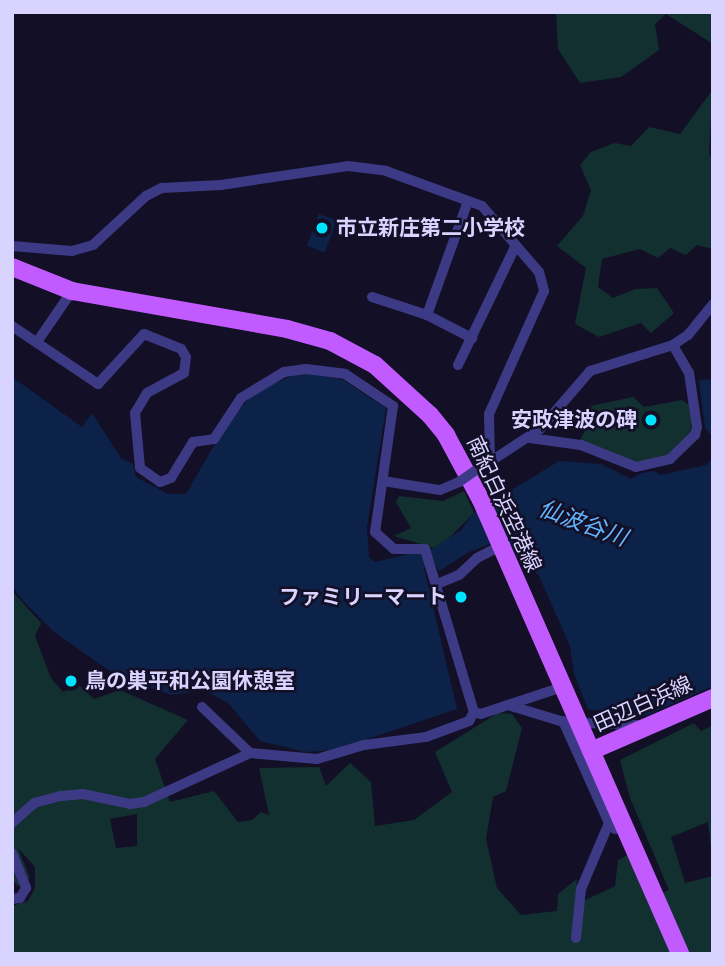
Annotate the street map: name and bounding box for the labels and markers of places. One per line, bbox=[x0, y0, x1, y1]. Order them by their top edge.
place label: 市立新庄第二小学校 bbox=[336, 215, 525, 241]
marker: 市立新庄第二小学校 bbox=[314, 220, 330, 236]
place label: 安政津波の碑 bbox=[511, 407, 637, 433]
marker: 安政津波の碑 bbox=[643, 412, 659, 428]
place label: ファミリーマート bbox=[279, 584, 447, 610]
marker: ファミリーマート bbox=[453, 589, 469, 605]
place label: 鳥の巣平和公園休憩室 bbox=[85, 668, 295, 694]
marker: 鳥の巣平和公園休憩室 bbox=[63, 673, 79, 689]

